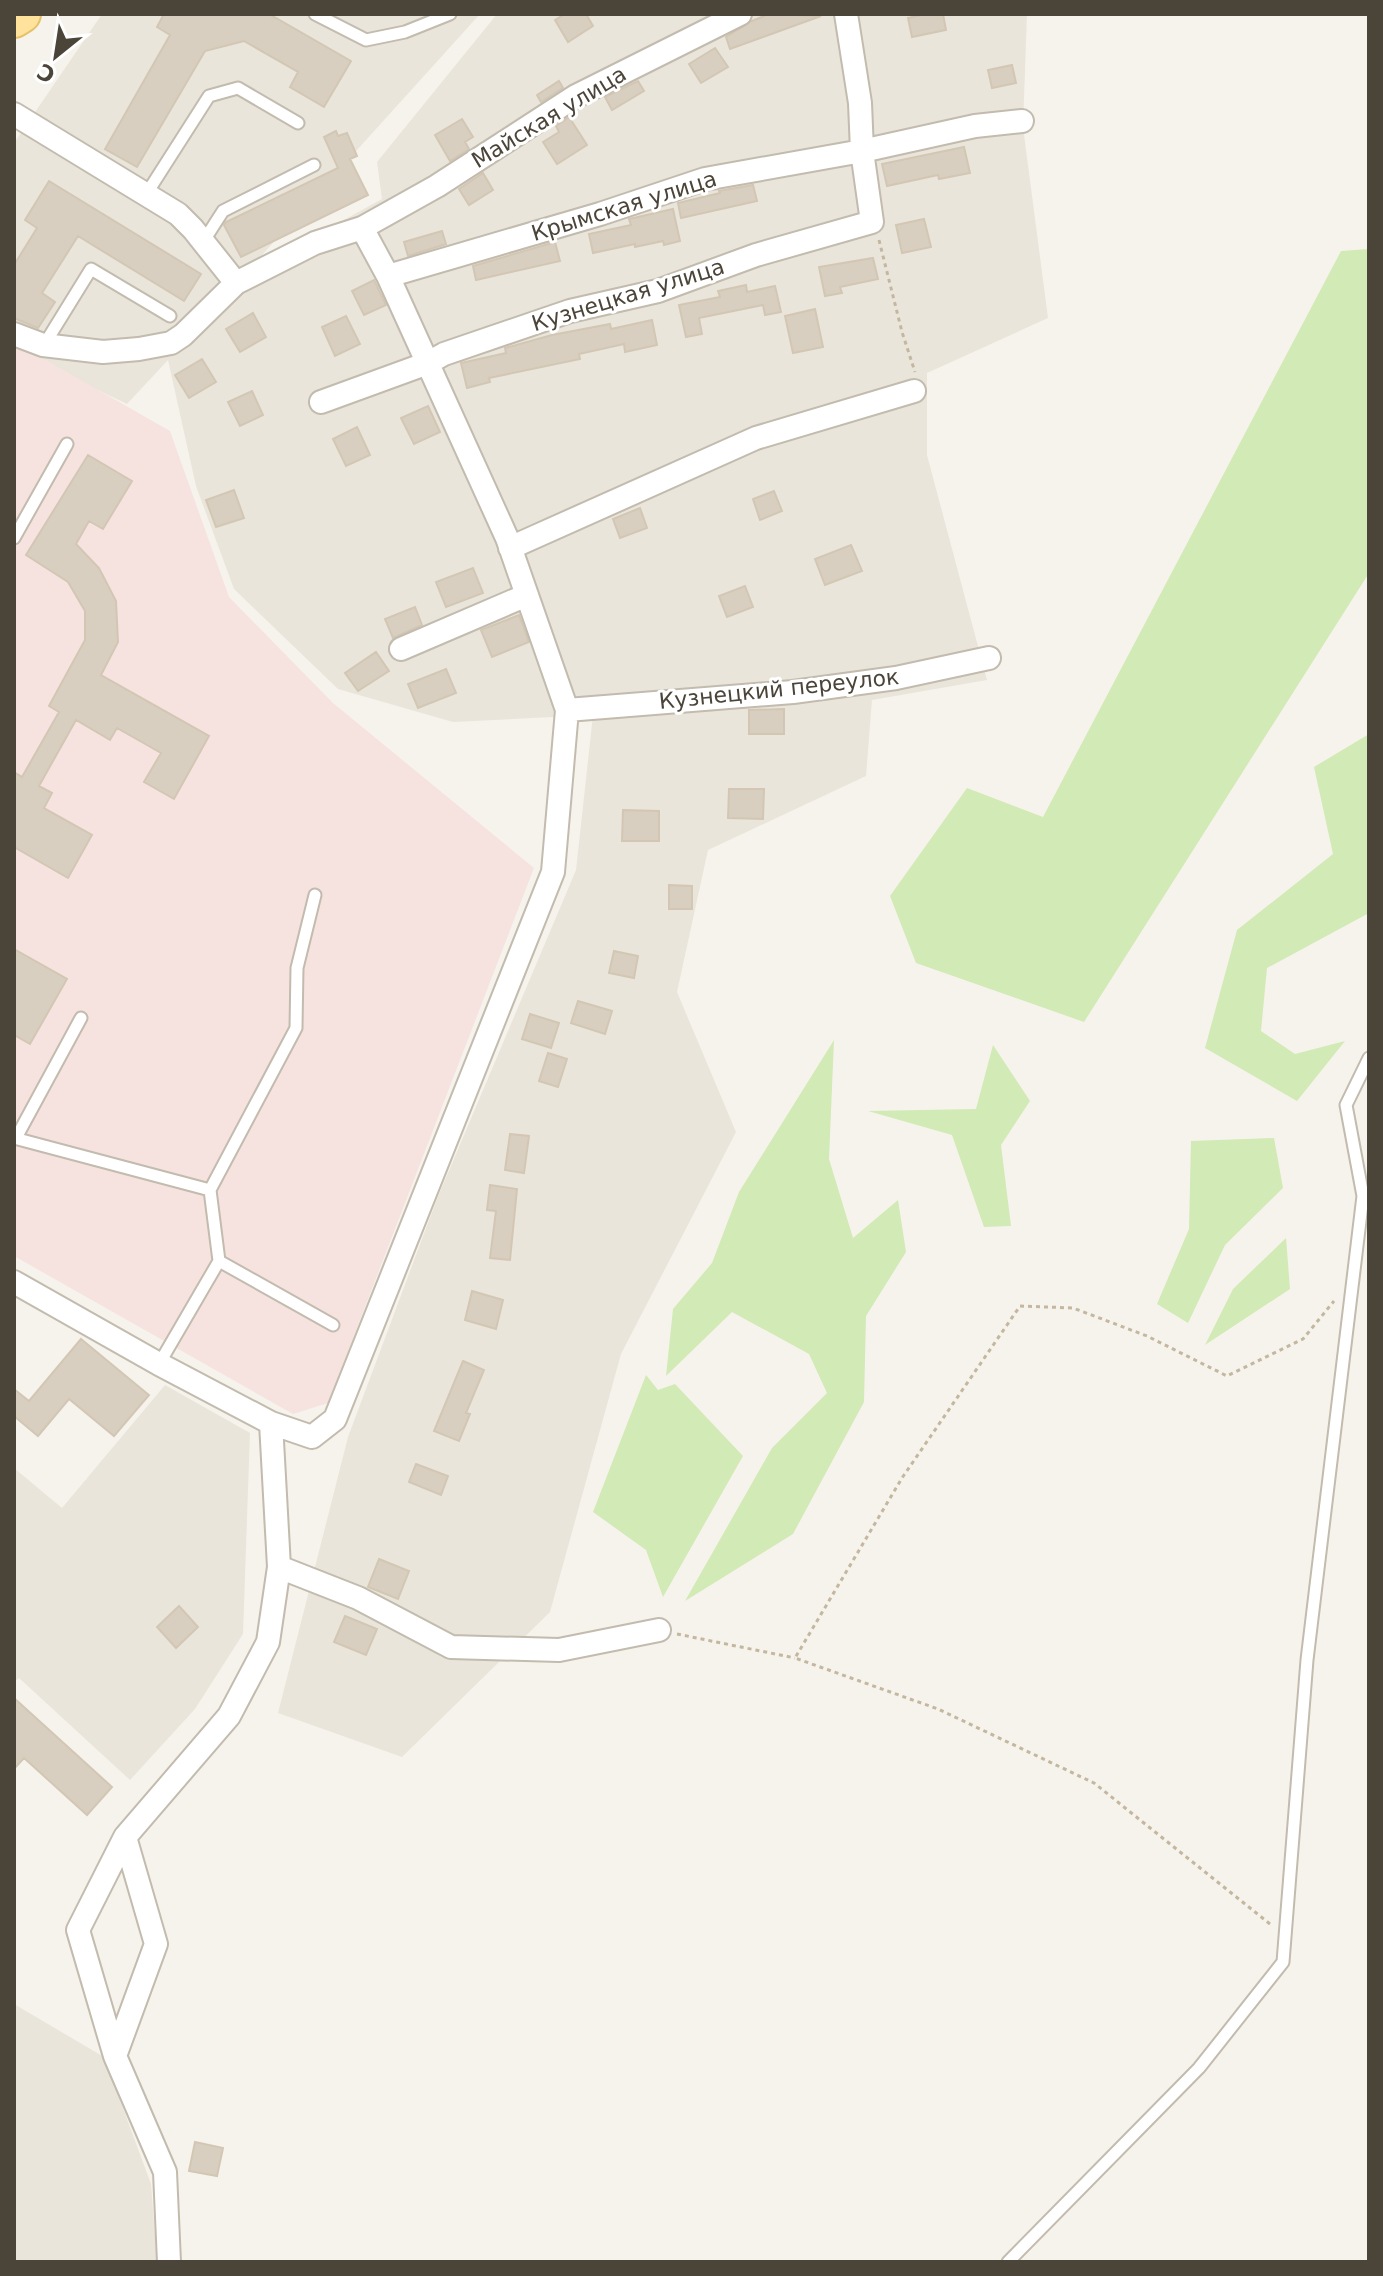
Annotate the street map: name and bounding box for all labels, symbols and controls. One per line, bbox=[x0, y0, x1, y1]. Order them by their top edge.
north arrow bbox=[16, 16, 96, 96]
text: С bbox=[33, 58, 59, 88]
street label: Майская улица bbox=[467, 61, 631, 173]
street label: Крымская улица bbox=[528, 166, 720, 246]
street label: Кузнецкая улица bbox=[529, 254, 727, 336]
street label: Кузнецкий переулок bbox=[658, 664, 900, 714]

